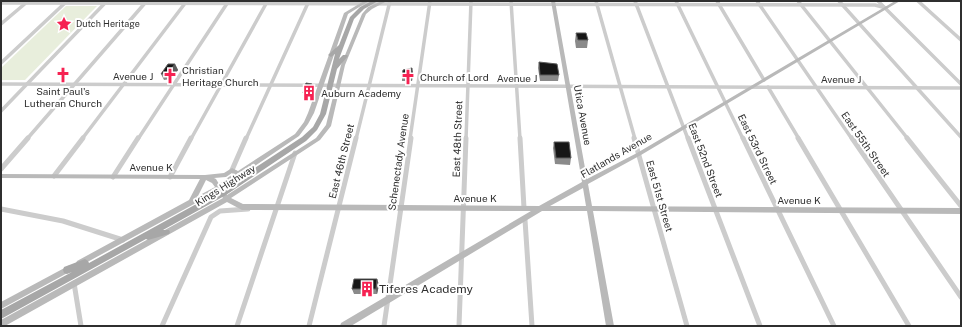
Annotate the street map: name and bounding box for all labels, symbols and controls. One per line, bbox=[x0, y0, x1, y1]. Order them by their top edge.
place icon: Dutch Heritage bbox=[55, 15, 73, 33]
place label: Dutch Heritage bbox=[76, 18, 140, 29]
place label: Christian Heritage Church bbox=[182, 64, 259, 88]
church icon: Saint Paul's Lutheran Church bbox=[54, 66, 72, 84]
church icon: Christian Heritage Church bbox=[161, 67, 179, 85]
church icon: Church of Lord bbox=[399, 68, 417, 86]
street label: Avenue J bbox=[113, 70, 153, 82]
place label: Church of Lord bbox=[420, 71, 489, 83]
street label: Avenue J bbox=[497, 72, 537, 84]
street label: Avenue J bbox=[821, 73, 861, 85]
building icon: Auburn Academy bbox=[300, 84, 318, 102]
street label: Utica Avenue bbox=[572, 84, 594, 146]
place label: Saint Paul's Lutheran Church bbox=[24, 85, 102, 109]
place label: Auburn Academy bbox=[321, 87, 402, 99]
street label: East 48th Street bbox=[450, 100, 464, 178]
street label: East 55th Street bbox=[839, 109, 893, 179]
street label: East 53rd Street bbox=[736, 112, 780, 186]
street label: Schenectady Avenue bbox=[385, 113, 411, 211]
street label: East 52nd Street bbox=[686, 121, 726, 199]
street label: East 46th Street bbox=[326, 122, 356, 200]
street label: Flatlands Avenue bbox=[578, 130, 654, 180]
street label: East 51st Street bbox=[644, 159, 676, 233]
street label: Avenue K bbox=[129, 161, 173, 173]
street label: Kings Highway bbox=[193, 161, 258, 208]
street label: Avenue K bbox=[453, 192, 497, 204]
street label: Avenue K bbox=[777, 194, 821, 206]
building icon: Tiferes Academy bbox=[358, 280, 376, 298]
place label: Tiferes Academy bbox=[379, 282, 473, 296]

